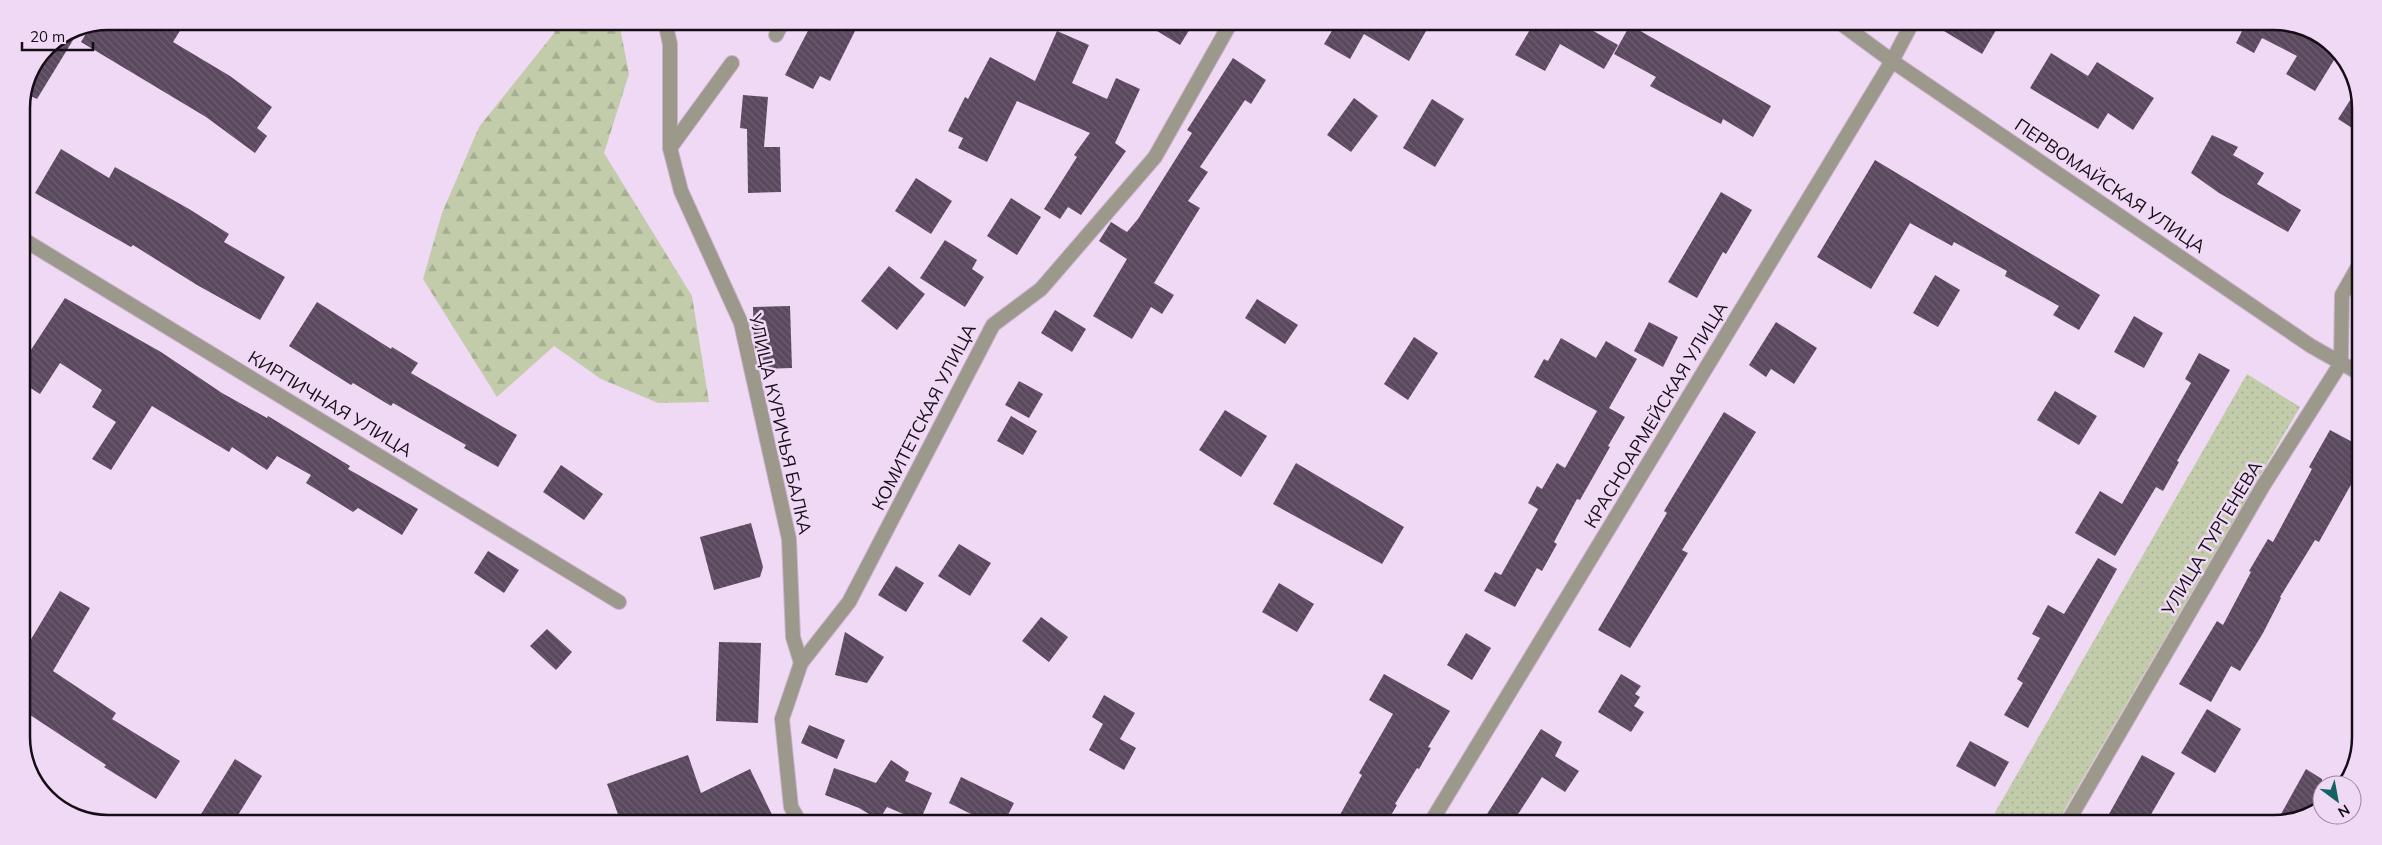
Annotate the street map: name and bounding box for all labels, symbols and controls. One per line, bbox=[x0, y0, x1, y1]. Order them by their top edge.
scale bar bbox=[22, 20, 94, 52]
text: 20 m bbox=[30, 27, 65, 46]
street label: ПЕРВОМАЙСКАЯ УЛИЦА bbox=[2010, 113, 2210, 258]
street label: КРАСНОАРМЕЙСКАЯ УЛИЦА bbox=[1579, 297, 1732, 532]
street label: УЛИЦА КУРИЧЬЯ БАЛКА bbox=[744, 310, 817, 537]
street label: КОМИТЕТСКАЯ УЛИЦА bbox=[866, 319, 981, 514]
street label: КИРПИЧНАЯ УЛИЦА bbox=[244, 345, 417, 462]
street label: УЛИЦА ТУРГЕНЕВА bbox=[2156, 456, 2267, 620]
north arrow bbox=[2312, 775, 2362, 825]
text: N bbox=[2335, 801, 2353, 821]

